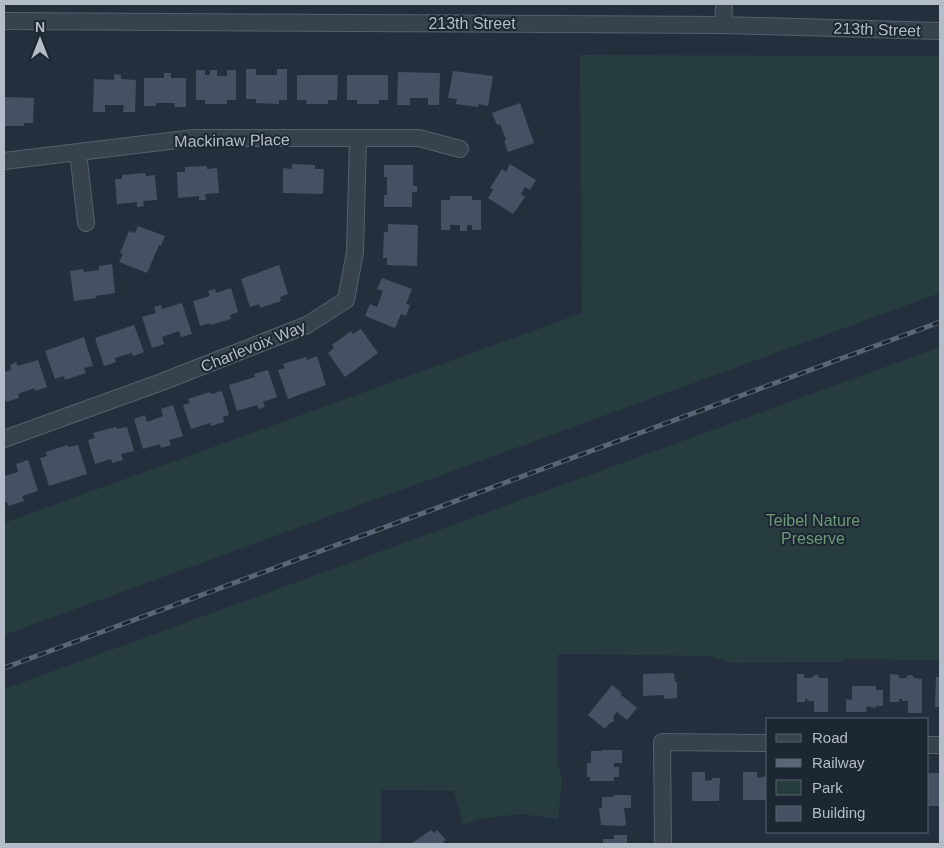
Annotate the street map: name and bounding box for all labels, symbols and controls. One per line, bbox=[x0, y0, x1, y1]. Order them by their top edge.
north arrow bbox=[15, 15, 65, 65]
street label: 213th Street bbox=[428, 15, 516, 32]
text: N bbox=[35, 19, 45, 35]
street label: 213th Street bbox=[833, 19, 921, 40]
street label: Mackinaw Place bbox=[174, 131, 290, 150]
street label: Charlevoix Way bbox=[198, 318, 308, 375]
park label: Teibel Nature Preserve bbox=[766, 512, 860, 547]
legend bbox=[766, 718, 929, 833]
text: Road bbox=[812, 729, 848, 746]
text: Railway bbox=[812, 754, 865, 771]
text: Park bbox=[812, 779, 843, 796]
text: Building bbox=[812, 804, 865, 821]

